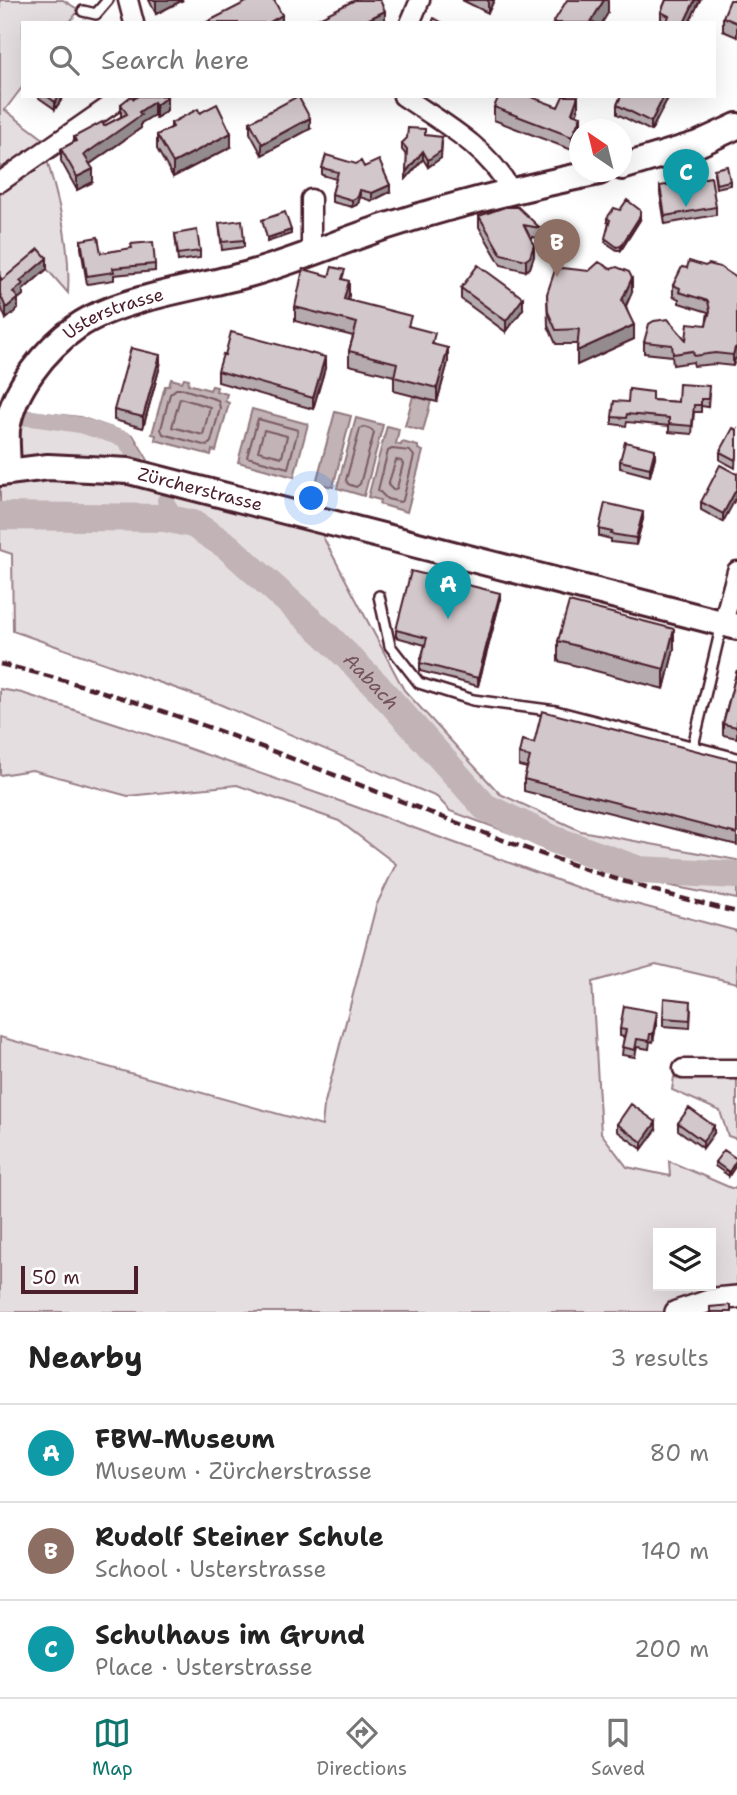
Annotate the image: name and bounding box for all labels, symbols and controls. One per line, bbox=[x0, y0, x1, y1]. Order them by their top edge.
search box bbox=[21, 21, 716, 98]
icon: search bbox=[45, 41, 83, 79]
text: Search here bbox=[101, 42, 250, 77]
north arrow bbox=[569, 119, 632, 182]
pin: C bbox=[663, 149, 709, 207]
pin: B bbox=[534, 219, 580, 277]
street label: Usterstrasse bbox=[58, 282, 166, 345]
street label: Zürcherstrasse bbox=[135, 462, 265, 517]
your location bbox=[294, 481, 328, 515]
pin: A bbox=[425, 561, 471, 619]
water label: Aabach bbox=[338, 647, 405, 715]
map controls bbox=[653, 1228, 716, 1291]
button: layers bbox=[653, 1228, 716, 1291]
scale bar bbox=[21, 1263, 138, 1295]
text: 50 m bbox=[32, 1265, 80, 1290]
text: Nearby bbox=[28, 1337, 143, 1378]
text: 3 results bbox=[610, 1343, 709, 1373]
text: FBW-Museum bbox=[95, 1421, 275, 1456]
text: A bbox=[42, 1438, 60, 1468]
text: 80 m bbox=[650, 1438, 709, 1468]
text: Museum · Zürcherstrasse bbox=[95, 1456, 372, 1486]
text: Rudolf Steiner Schule bbox=[95, 1519, 384, 1554]
text: B bbox=[44, 1536, 58, 1566]
text: 140 m bbox=[641, 1536, 709, 1566]
text: School · Usterstrasse bbox=[95, 1554, 327, 1584]
text: Schulhaus im Grund bbox=[95, 1617, 365, 1652]
text: C bbox=[44, 1634, 58, 1664]
text: 200 m bbox=[634, 1634, 709, 1664]
text: Place · Usterstrasse bbox=[95, 1652, 313, 1682]
tab: Map bbox=[92, 1714, 133, 1781]
tab: Directions bbox=[317, 1714, 407, 1781]
tab: Saved bbox=[591, 1714, 645, 1781]

